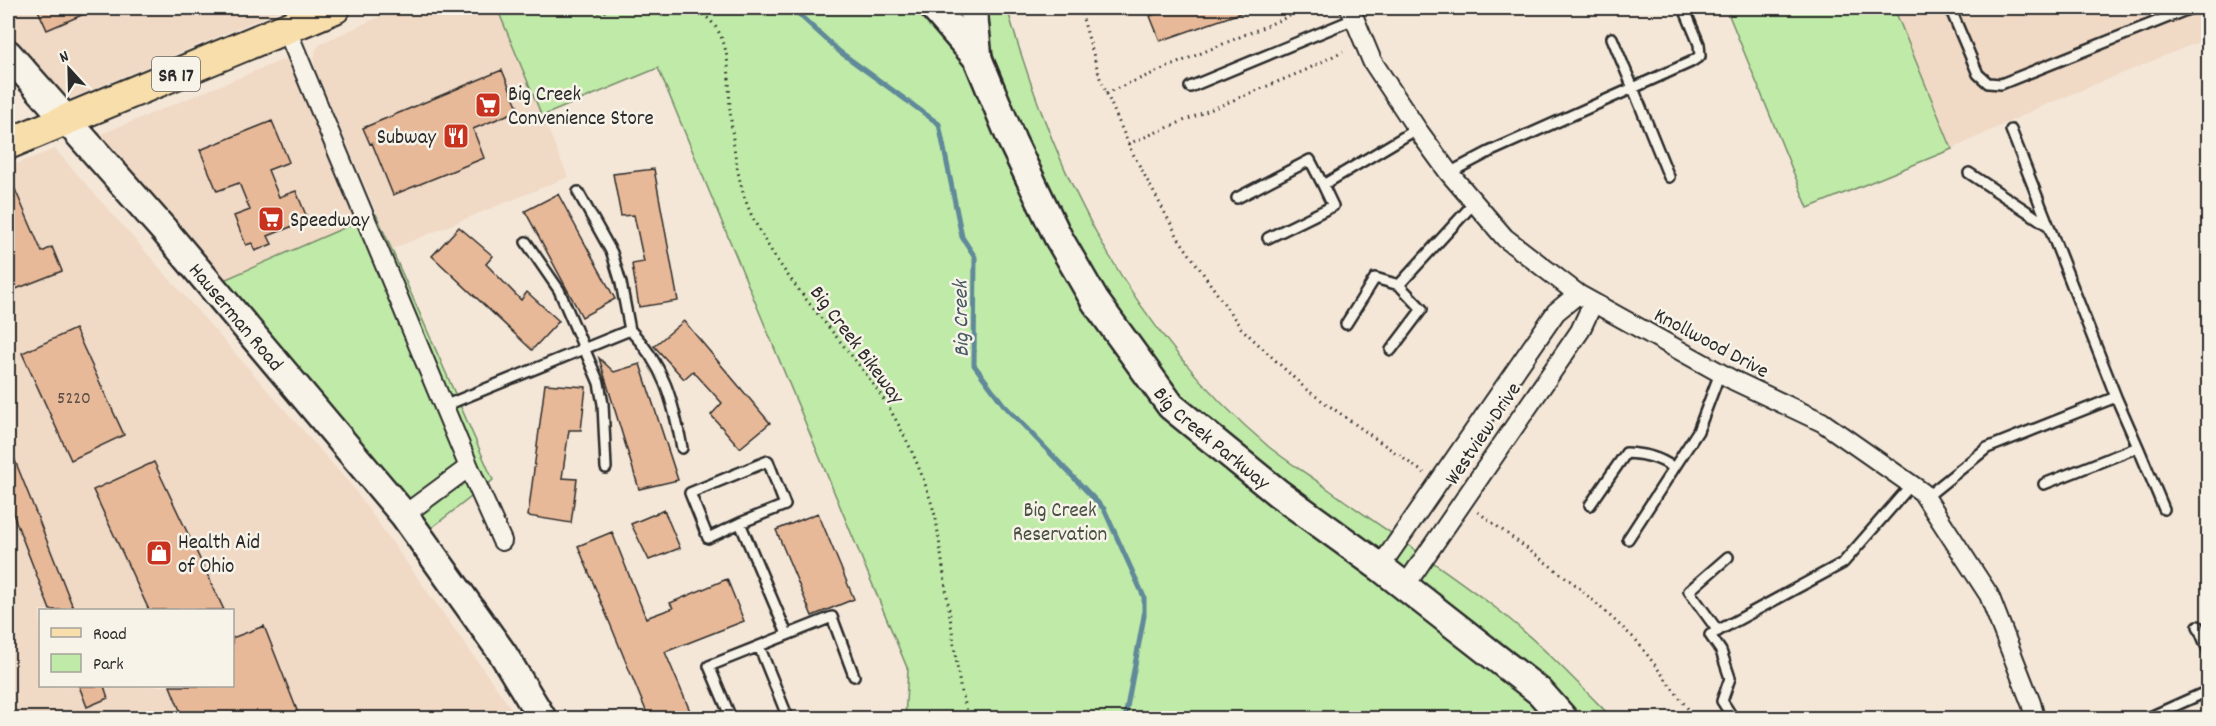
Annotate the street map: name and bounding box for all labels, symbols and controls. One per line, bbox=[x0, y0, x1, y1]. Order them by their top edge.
north arrow bbox=[39, 39, 99, 99]
text: N bbox=[56, 45, 72, 70]
road number: SR 17 bbox=[152, 57, 200, 91]
place label: Big Creek Convenience Store bbox=[508, 81, 654, 135]
supermarket icon: Big Creek Convenience Store bbox=[473, 90, 503, 120]
restaurant icon: Subway bbox=[441, 121, 471, 151]
place label: Subway bbox=[377, 124, 436, 154]
supermarket icon: Speedway bbox=[256, 204, 286, 234]
place label: Speedway bbox=[290, 207, 370, 237]
street label: Hauserman Road bbox=[180, 257, 289, 379]
water label: Big Creek bbox=[946, 278, 979, 357]
street label: Big Creek Bikeway bbox=[801, 280, 910, 412]
street label: Knollwood Drive bbox=[1648, 302, 1773, 387]
street label: Westview Drive bbox=[1439, 377, 1530, 492]
street label: Big Creek Parkway bbox=[1144, 382, 1276, 499]
house number: 5220 bbox=[57, 387, 91, 412]
park label: Big Creek Reservation bbox=[1013, 497, 1107, 551]
place label: Health Aid of Ohio bbox=[178, 529, 260, 583]
shop icon: Health Aid of Ohio bbox=[144, 538, 174, 568]
legend bbox=[39, 609, 234, 687]
text: Road bbox=[93, 623, 127, 648]
text: Park bbox=[93, 653, 124, 678]

